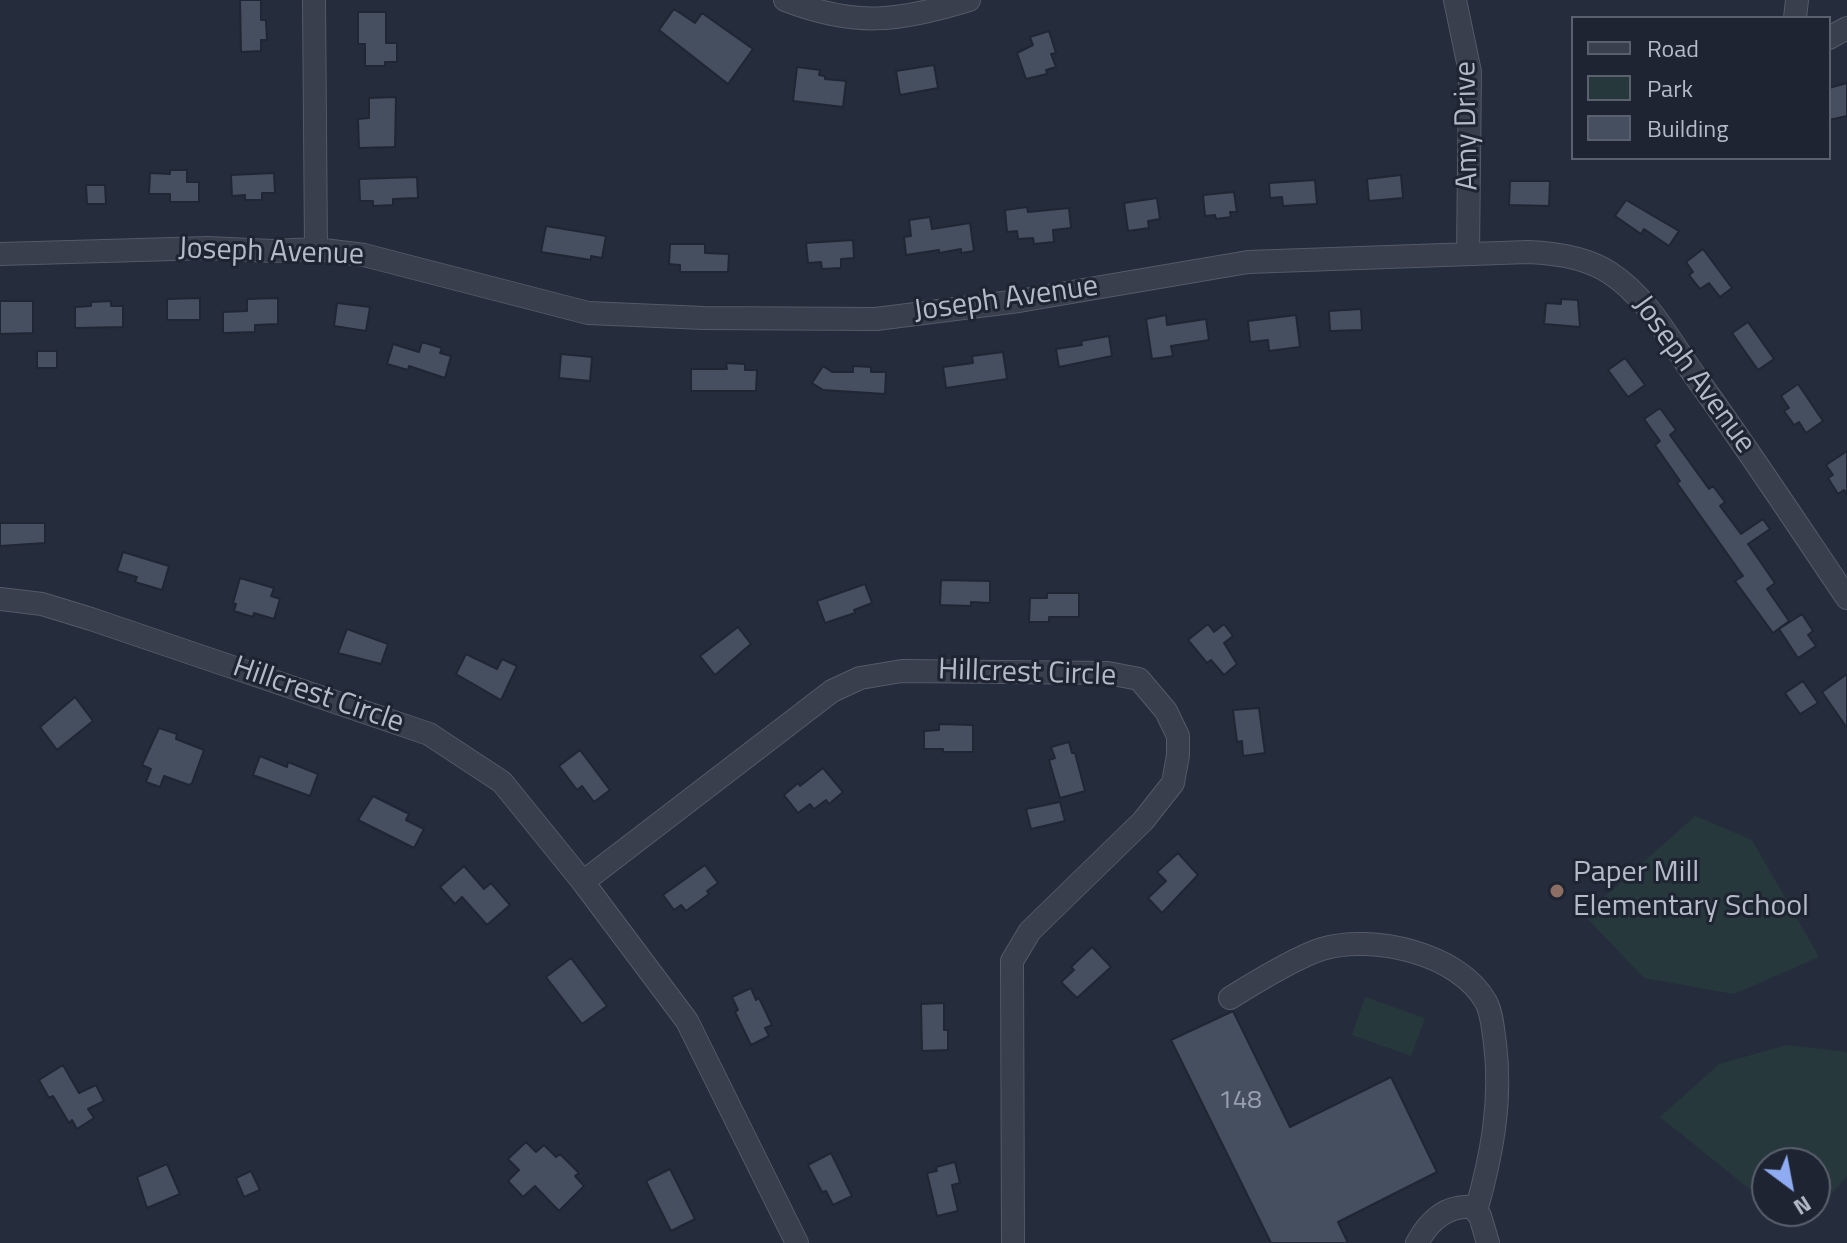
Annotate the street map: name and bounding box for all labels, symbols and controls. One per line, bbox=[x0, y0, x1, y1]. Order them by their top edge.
legend bbox=[1571, 16, 1831, 160]
text: Road bbox=[1647, 30, 1699, 66]
street label: Amy Drive bbox=[1449, 61, 1487, 191]
text: Park bbox=[1647, 70, 1693, 106]
text: Building bbox=[1647, 110, 1729, 146]
street label: Joseph Avenue bbox=[178, 232, 364, 274]
street label: Joseph Avenue bbox=[911, 269, 1101, 331]
street label: Joseph Avenue bbox=[1624, 289, 1762, 461]
street label: Hillcrest Circle bbox=[228, 650, 408, 742]
street label: Hillcrest Circle bbox=[937, 653, 1117, 695]
place label: Paper Mill Elementary School bbox=[1573, 856, 1809, 926]
marker: Paper Mill Elementary School bbox=[1548, 882, 1566, 900]
house number: 148 bbox=[1218, 1086, 1262, 1118]
north arrow bbox=[1751, 1147, 1831, 1227]
text: N bbox=[1787, 1187, 1818, 1224]

